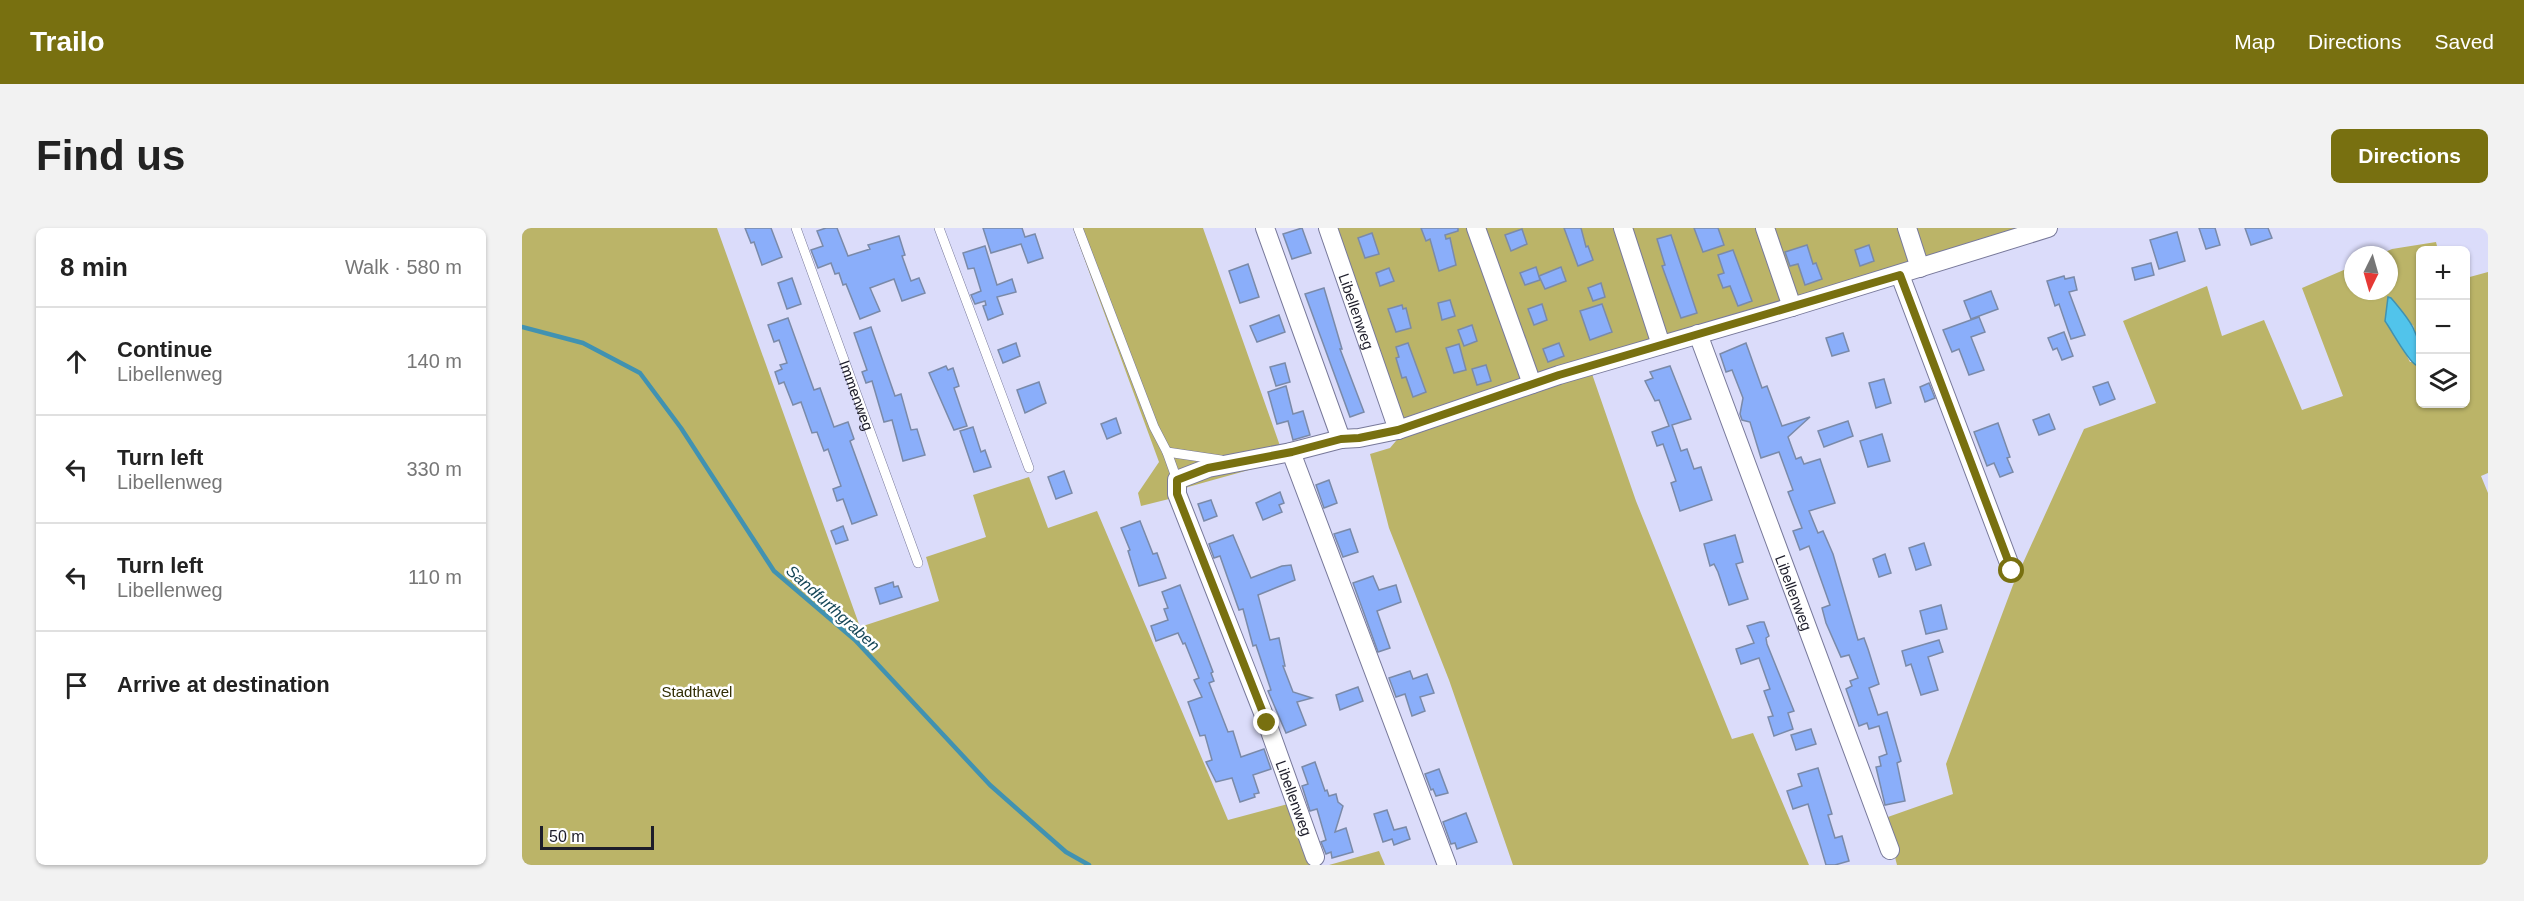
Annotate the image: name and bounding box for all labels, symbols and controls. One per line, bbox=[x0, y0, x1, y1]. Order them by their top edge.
text: Trailo bbox=[30, 26, 105, 57]
text: Map bbox=[2234, 30, 2275, 53]
text: Directions bbox=[2308, 30, 2401, 53]
text: Saved bbox=[2434, 30, 2494, 53]
button: Directions bbox=[2331, 129, 2488, 183]
text: Find us bbox=[36, 132, 185, 179]
north arrow bbox=[2344, 246, 2398, 300]
map controls bbox=[2416, 246, 2470, 408]
button: + bbox=[2416, 246, 2470, 300]
text: 8 min bbox=[60, 252, 128, 282]
text: Walk · 580 m bbox=[345, 256, 462, 278]
street label: Libellenweg bbox=[1336, 271, 1378, 351]
button: − bbox=[2416, 300, 2470, 354]
text: Continue bbox=[117, 337, 212, 362]
icon: ahead bbox=[60, 345, 93, 378]
text: 140 m bbox=[406, 350, 462, 372]
button: layers bbox=[2416, 354, 2470, 408]
street label: Immenweg bbox=[836, 358, 877, 433]
text: Libellenweg bbox=[117, 363, 223, 385]
text: Turn left bbox=[117, 445, 203, 470]
icon: left bbox=[60, 453, 93, 486]
text: 330 m bbox=[406, 458, 462, 480]
text: Libellenweg bbox=[117, 471, 223, 493]
text: Turn left bbox=[117, 553, 203, 578]
street label: Libellenweg bbox=[1772, 553, 1816, 633]
route start bbox=[1998, 557, 2024, 583]
icon: left bbox=[60, 561, 93, 594]
water label: Sandfurthgraben bbox=[783, 562, 883, 654]
text: 110 m bbox=[408, 566, 462, 588]
text: Libellenweg bbox=[117, 579, 223, 601]
icon: arrive bbox=[60, 669, 93, 702]
text: Arrive at destination bbox=[117, 672, 330, 697]
park label: Stadthavel bbox=[662, 683, 732, 700]
route end bbox=[1253, 709, 1279, 735]
street label: Libellenweg bbox=[1272, 758, 1316, 838]
scale bar bbox=[540, 823, 654, 850]
text: 50 m bbox=[549, 828, 585, 845]

